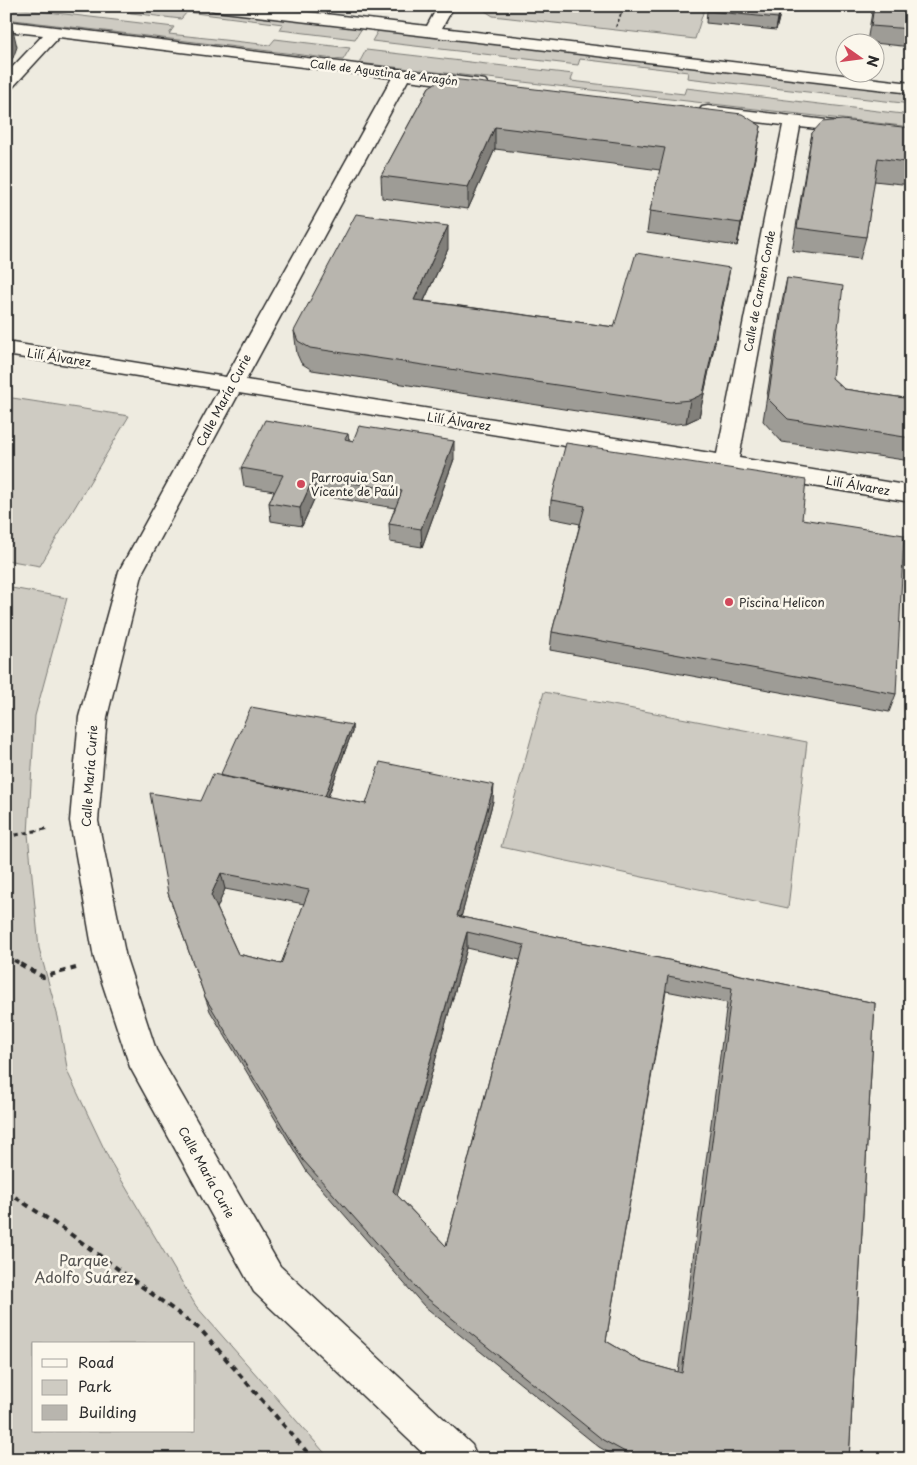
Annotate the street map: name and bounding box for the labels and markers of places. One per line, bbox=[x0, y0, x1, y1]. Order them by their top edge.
place label: Parroquia San Vicente de Paúl bbox=[311, 468, 398, 500]
marker: Parroquia San Vicente de Paúl bbox=[295, 478, 307, 490]
place label: Piscina Helicon bbox=[739, 593, 825, 611]
marker: Piscina Helicon bbox=[723, 596, 735, 608]

